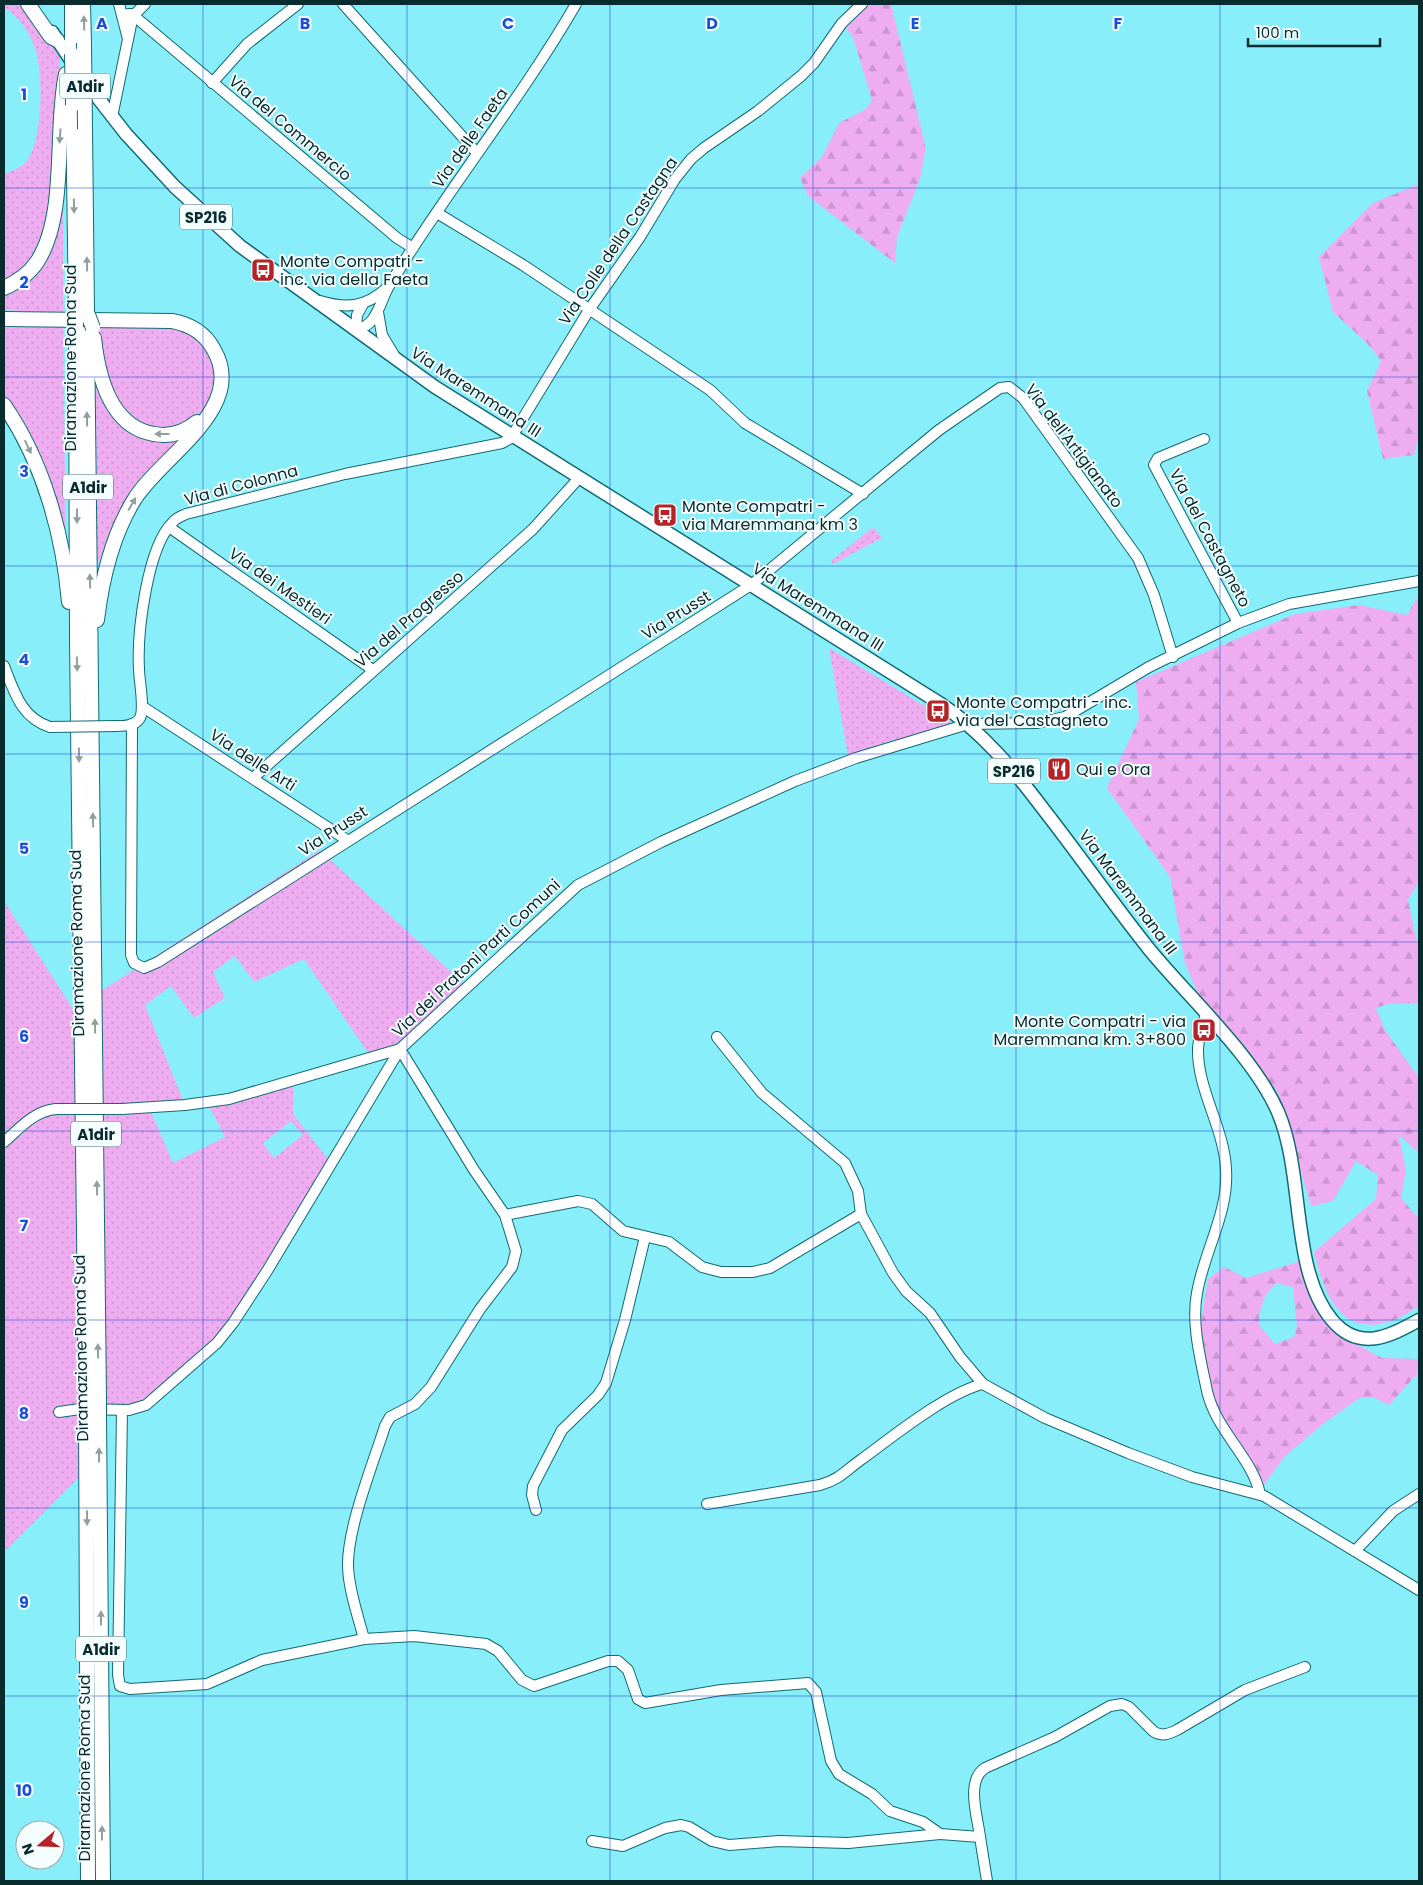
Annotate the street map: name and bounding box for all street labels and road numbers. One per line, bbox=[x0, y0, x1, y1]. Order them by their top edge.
street label: Via del Commercio bbox=[224, 70, 356, 186]
road number: A1dir bbox=[60, 74, 110, 98]
street label: Via delle Faeta bbox=[427, 83, 513, 193]
street label: Via Colle della Castagna bbox=[553, 152, 683, 330]
road number: SP216 bbox=[180, 204, 232, 230]
street label: Diramazione Roma Sud bbox=[59, 264, 82, 452]
street label: Via Maremmana III bbox=[406, 341, 546, 443]
street label: Via dell'Artigianato bbox=[1020, 379, 1128, 513]
street label: Via di Colonna bbox=[182, 459, 300, 511]
street label: Via del Castagneto bbox=[1164, 465, 1256, 611]
road number: A1dir bbox=[63, 474, 113, 500]
street label: Via dei Mestieri bbox=[224, 542, 336, 630]
street label: Via Maremmana III bbox=[748, 557, 888, 657]
street label: Via del Progresso bbox=[349, 565, 469, 673]
street label: Via Prusst bbox=[637, 585, 715, 645]
street label: Via delle Arti bbox=[205, 723, 301, 797]
road number: SP216 bbox=[988, 758, 1040, 784]
street label: Via Prusst bbox=[294, 800, 372, 862]
street label: Via Maremmana III bbox=[1073, 825, 1183, 959]
street label: Diramazione Roma Sud bbox=[64, 849, 90, 1037]
street label: Via dei Pratoni Parti Comuni bbox=[387, 874, 565, 1042]
road number: A1dir bbox=[71, 1122, 121, 1146]
street label: Diramazione Roma Sud bbox=[68, 1254, 94, 1442]
road number: A1dir bbox=[76, 1636, 126, 1662]
street label: Diramazione Roma Sud bbox=[73, 1674, 96, 1862]

